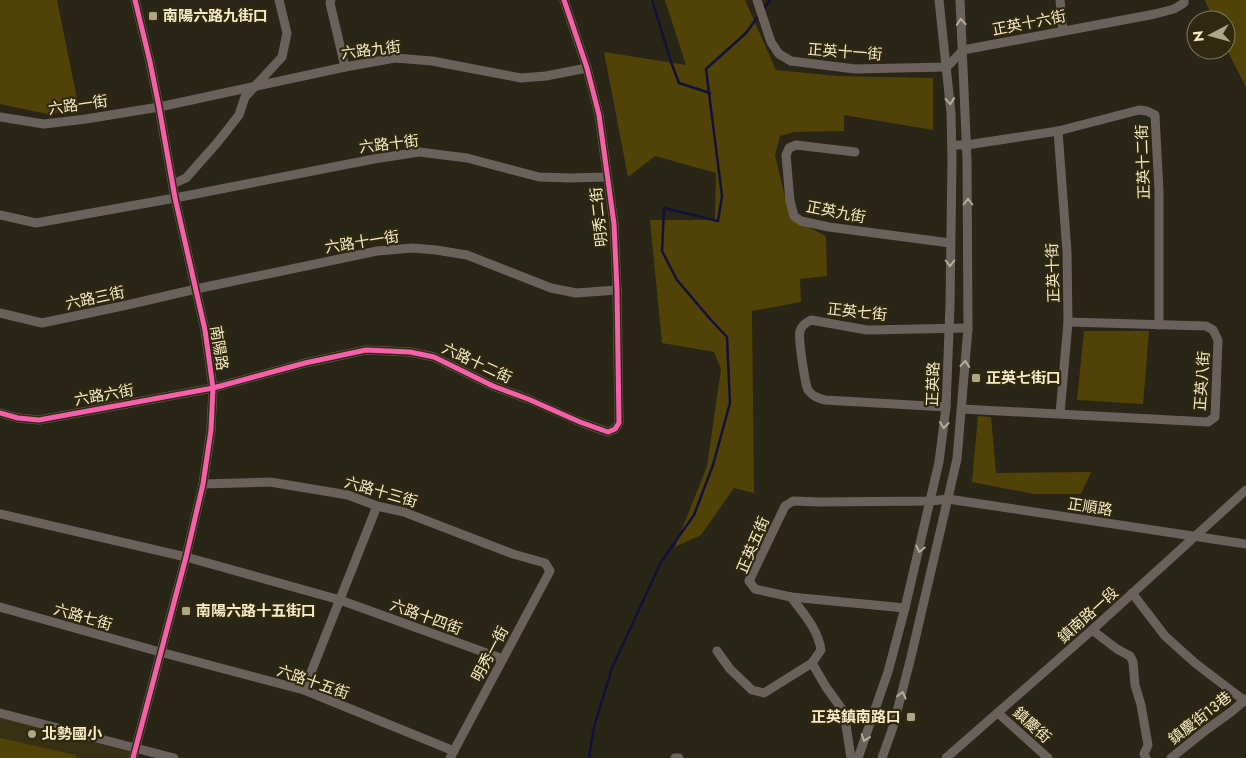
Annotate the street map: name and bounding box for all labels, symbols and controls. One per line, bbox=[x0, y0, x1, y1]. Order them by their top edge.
place label: 南陽六路九街口 bbox=[163, 5, 268, 27]
street label: 正英十六街 bbox=[990, 5, 1068, 41]
marker: 南陽六路九街口 bbox=[147, 10, 159, 22]
north arrow bbox=[1186, 10, 1236, 60]
one-way arrow bbox=[956, 18, 967, 26]
text: N bbox=[1188, 30, 1209, 43]
street label: 六路九街 bbox=[340, 35, 402, 65]
street label: 正英十一街 bbox=[807, 38, 883, 66]
street label: 六路一街 bbox=[47, 90, 109, 120]
one-way arrow bbox=[944, 97, 955, 105]
street label: 正英十二街 bbox=[1131, 124, 1155, 200]
street label: 六路十街 bbox=[358, 129, 420, 159]
street label: 明秀二街 bbox=[585, 186, 613, 248]
street label: 正英九街 bbox=[804, 195, 868, 229]
one-way arrow bbox=[963, 198, 973, 206]
street label: 六路十一街 bbox=[323, 225, 401, 259]
street label: 正英十街 bbox=[1041, 243, 1065, 303]
one-way arrow bbox=[945, 260, 955, 267]
street label: 六路三街 bbox=[63, 281, 127, 315]
street label: 正英七街 bbox=[826, 298, 888, 326]
street label: 南陽路 bbox=[205, 324, 233, 372]
street label: 六路十二街 bbox=[438, 337, 516, 389]
street label: 正英八街 bbox=[1189, 350, 1215, 412]
one-way arrow bbox=[960, 360, 971, 368]
street label: 正英路 bbox=[921, 361, 945, 407]
place label: 正英七街口 bbox=[986, 367, 1061, 389]
marker: 正英七街口 bbox=[970, 372, 982, 384]
street label: 六路六街 bbox=[73, 379, 135, 411]
one-way arrow bbox=[939, 422, 950, 430]
street label: 六路十三街 bbox=[342, 471, 420, 513]
street label: 正順路 bbox=[1066, 493, 1114, 521]
street label: 正英五街 bbox=[731, 513, 775, 577]
one-way arrow bbox=[915, 544, 926, 553]
street label: 鎮南路一段 bbox=[1053, 582, 1123, 648]
street label: 六路十四街 bbox=[387, 594, 465, 640]
street label: 六路七街 bbox=[51, 598, 115, 636]
place label: 南陽六路十五街口 bbox=[196, 600, 316, 622]
marker: 南陽六路十五街口 bbox=[180, 605, 192, 617]
street label: 明秀一街 bbox=[466, 622, 514, 686]
street label: 六路十五街 bbox=[274, 659, 352, 705]
street label: 鎮慶街13巷 bbox=[1164, 686, 1236, 750]
one-way arrow bbox=[896, 691, 906, 699]
street label: 鎮慶街 bbox=[1008, 702, 1056, 748]
place label: 正英鎮南路口 bbox=[811, 706, 901, 728]
marker: 正英鎮南路口 bbox=[905, 711, 917, 723]
place label: 北勢國小 bbox=[42, 723, 103, 745]
marker: 北勢國小 bbox=[26, 728, 38, 740]
one-way arrow bbox=[861, 734, 871, 742]

